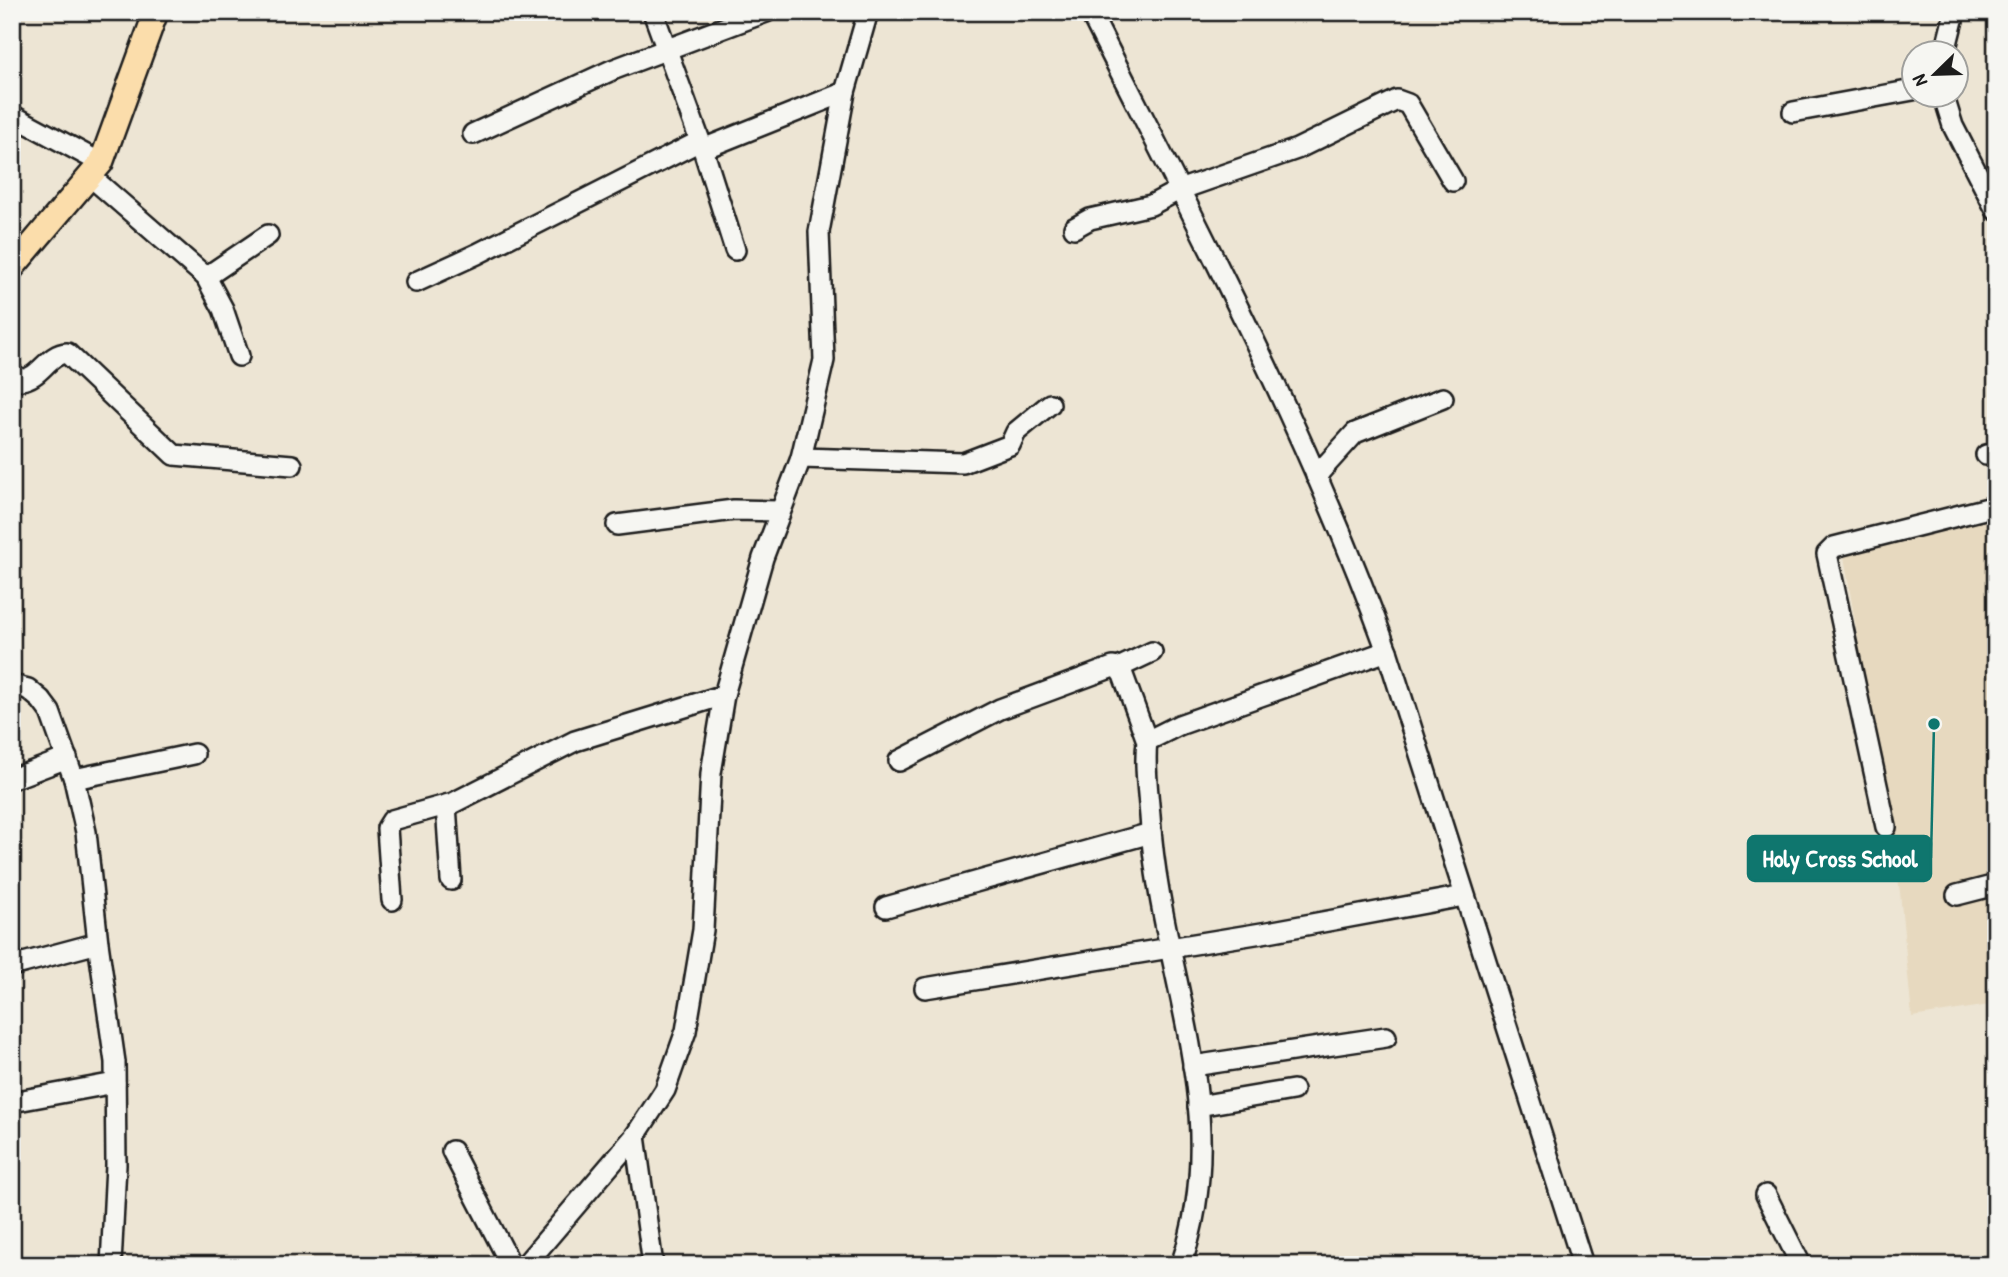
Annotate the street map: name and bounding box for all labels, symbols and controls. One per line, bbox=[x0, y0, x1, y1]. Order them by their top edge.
north arrow bbox=[1899, 38, 1969, 108]
text: N bbox=[1905, 71, 1933, 90]
callout: Holy Cross School bbox=[1748, 836, 1931, 881]
text: Holy Cross School bbox=[1762, 842, 1918, 875]

